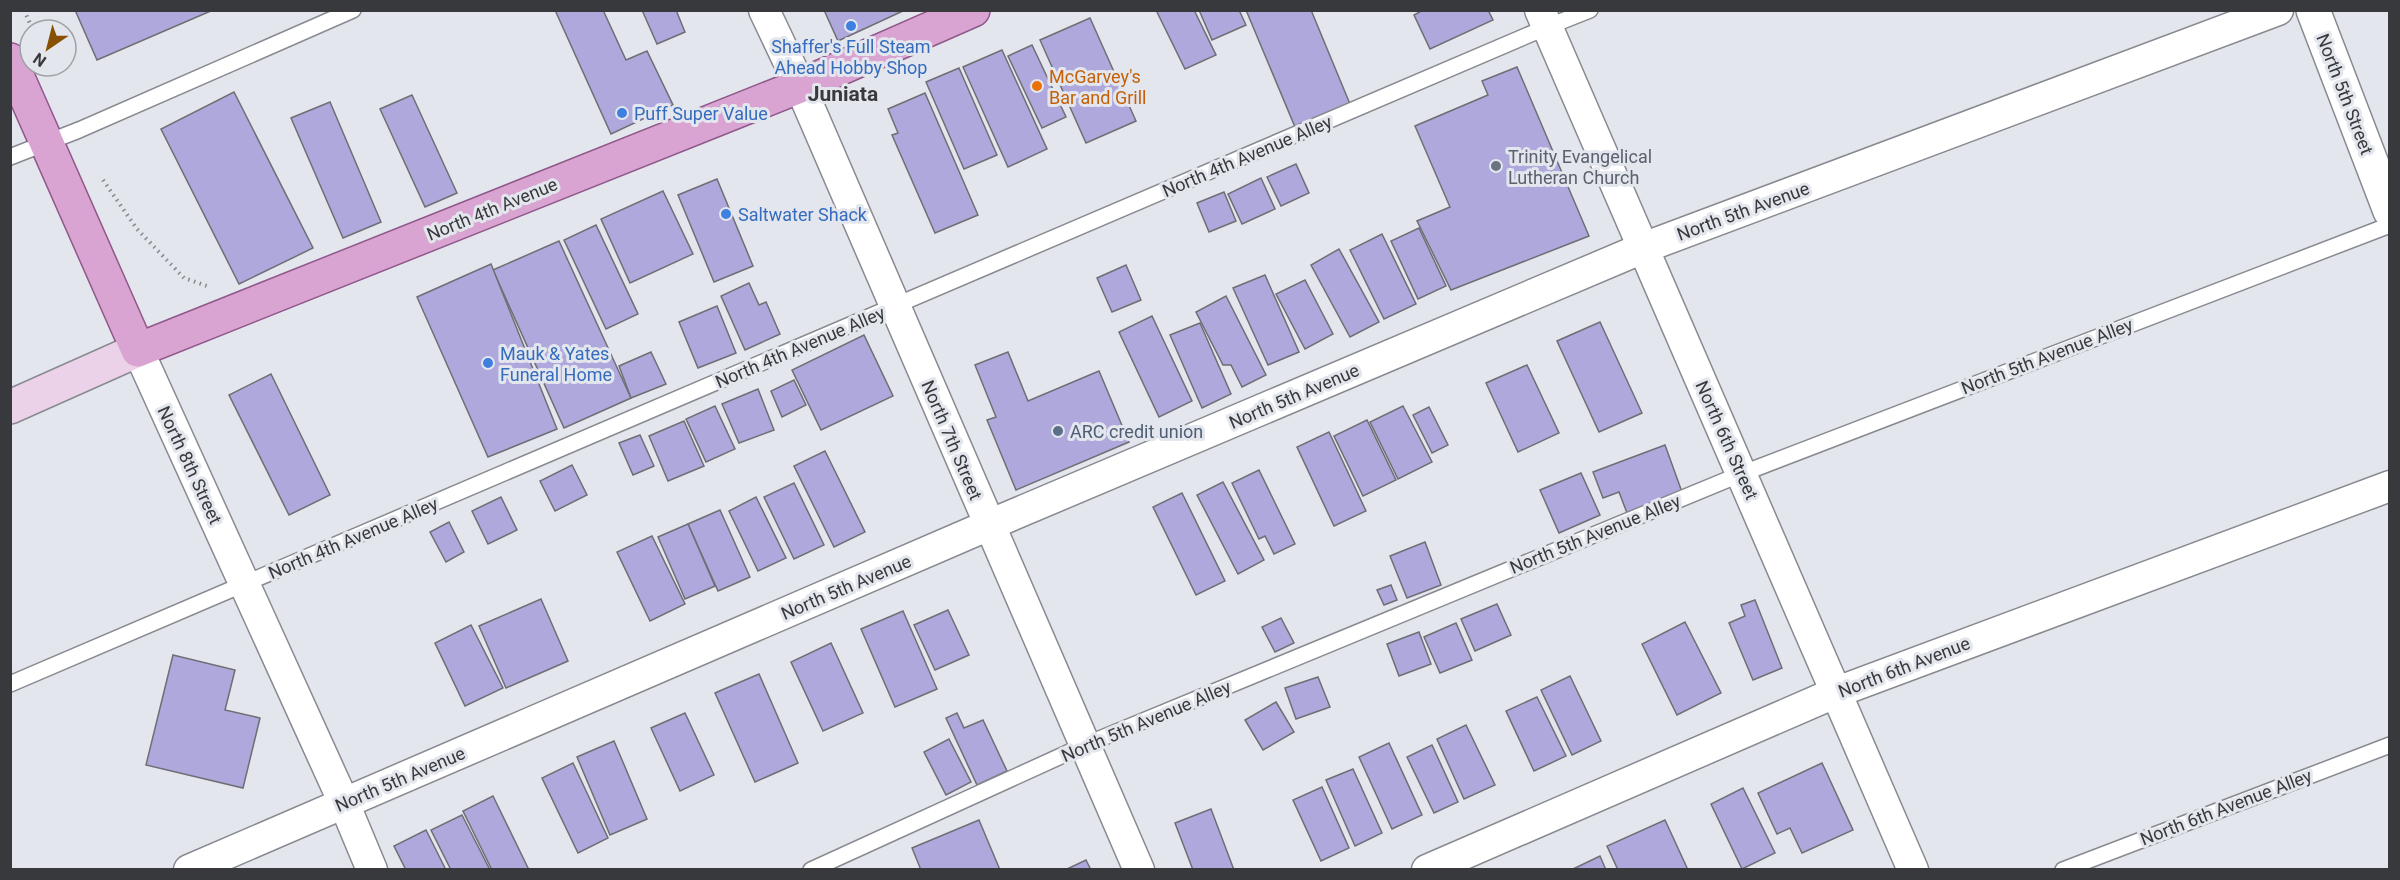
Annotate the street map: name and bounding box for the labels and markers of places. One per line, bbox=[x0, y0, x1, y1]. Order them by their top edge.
marker: Shaffer's Full Steam Ahead Hobby Shop bbox=[844, 19, 858, 33]
place label: Shaffer's Full Steam Ahead Hobby Shop bbox=[771, 36, 931, 78]
place label: McGarvey's Bar and Grill bbox=[1049, 66, 1146, 108]
marker: McGarvey's Bar and Grill bbox=[1030, 79, 1044, 93]
place label: Puff Super Value bbox=[634, 103, 768, 124]
marker: Puff Super Value bbox=[615, 106, 629, 120]
place label: Trinity Evangelical Lutheran Church bbox=[1508, 146, 1652, 188]
marker: Trinity Evangelical Lutheran Church bbox=[1489, 159, 1503, 173]
place label: Saltwater Shack bbox=[738, 204, 868, 225]
marker: Saltwater Shack bbox=[719, 207, 733, 221]
place label: Mauk & Yates Funeral Home bbox=[500, 343, 612, 385]
marker: Mauk & Yates Funeral Home bbox=[481, 356, 495, 370]
place label: ARC credit union bbox=[1070, 421, 1203, 442]
marker: ARC credit union bbox=[1051, 424, 1065, 438]

